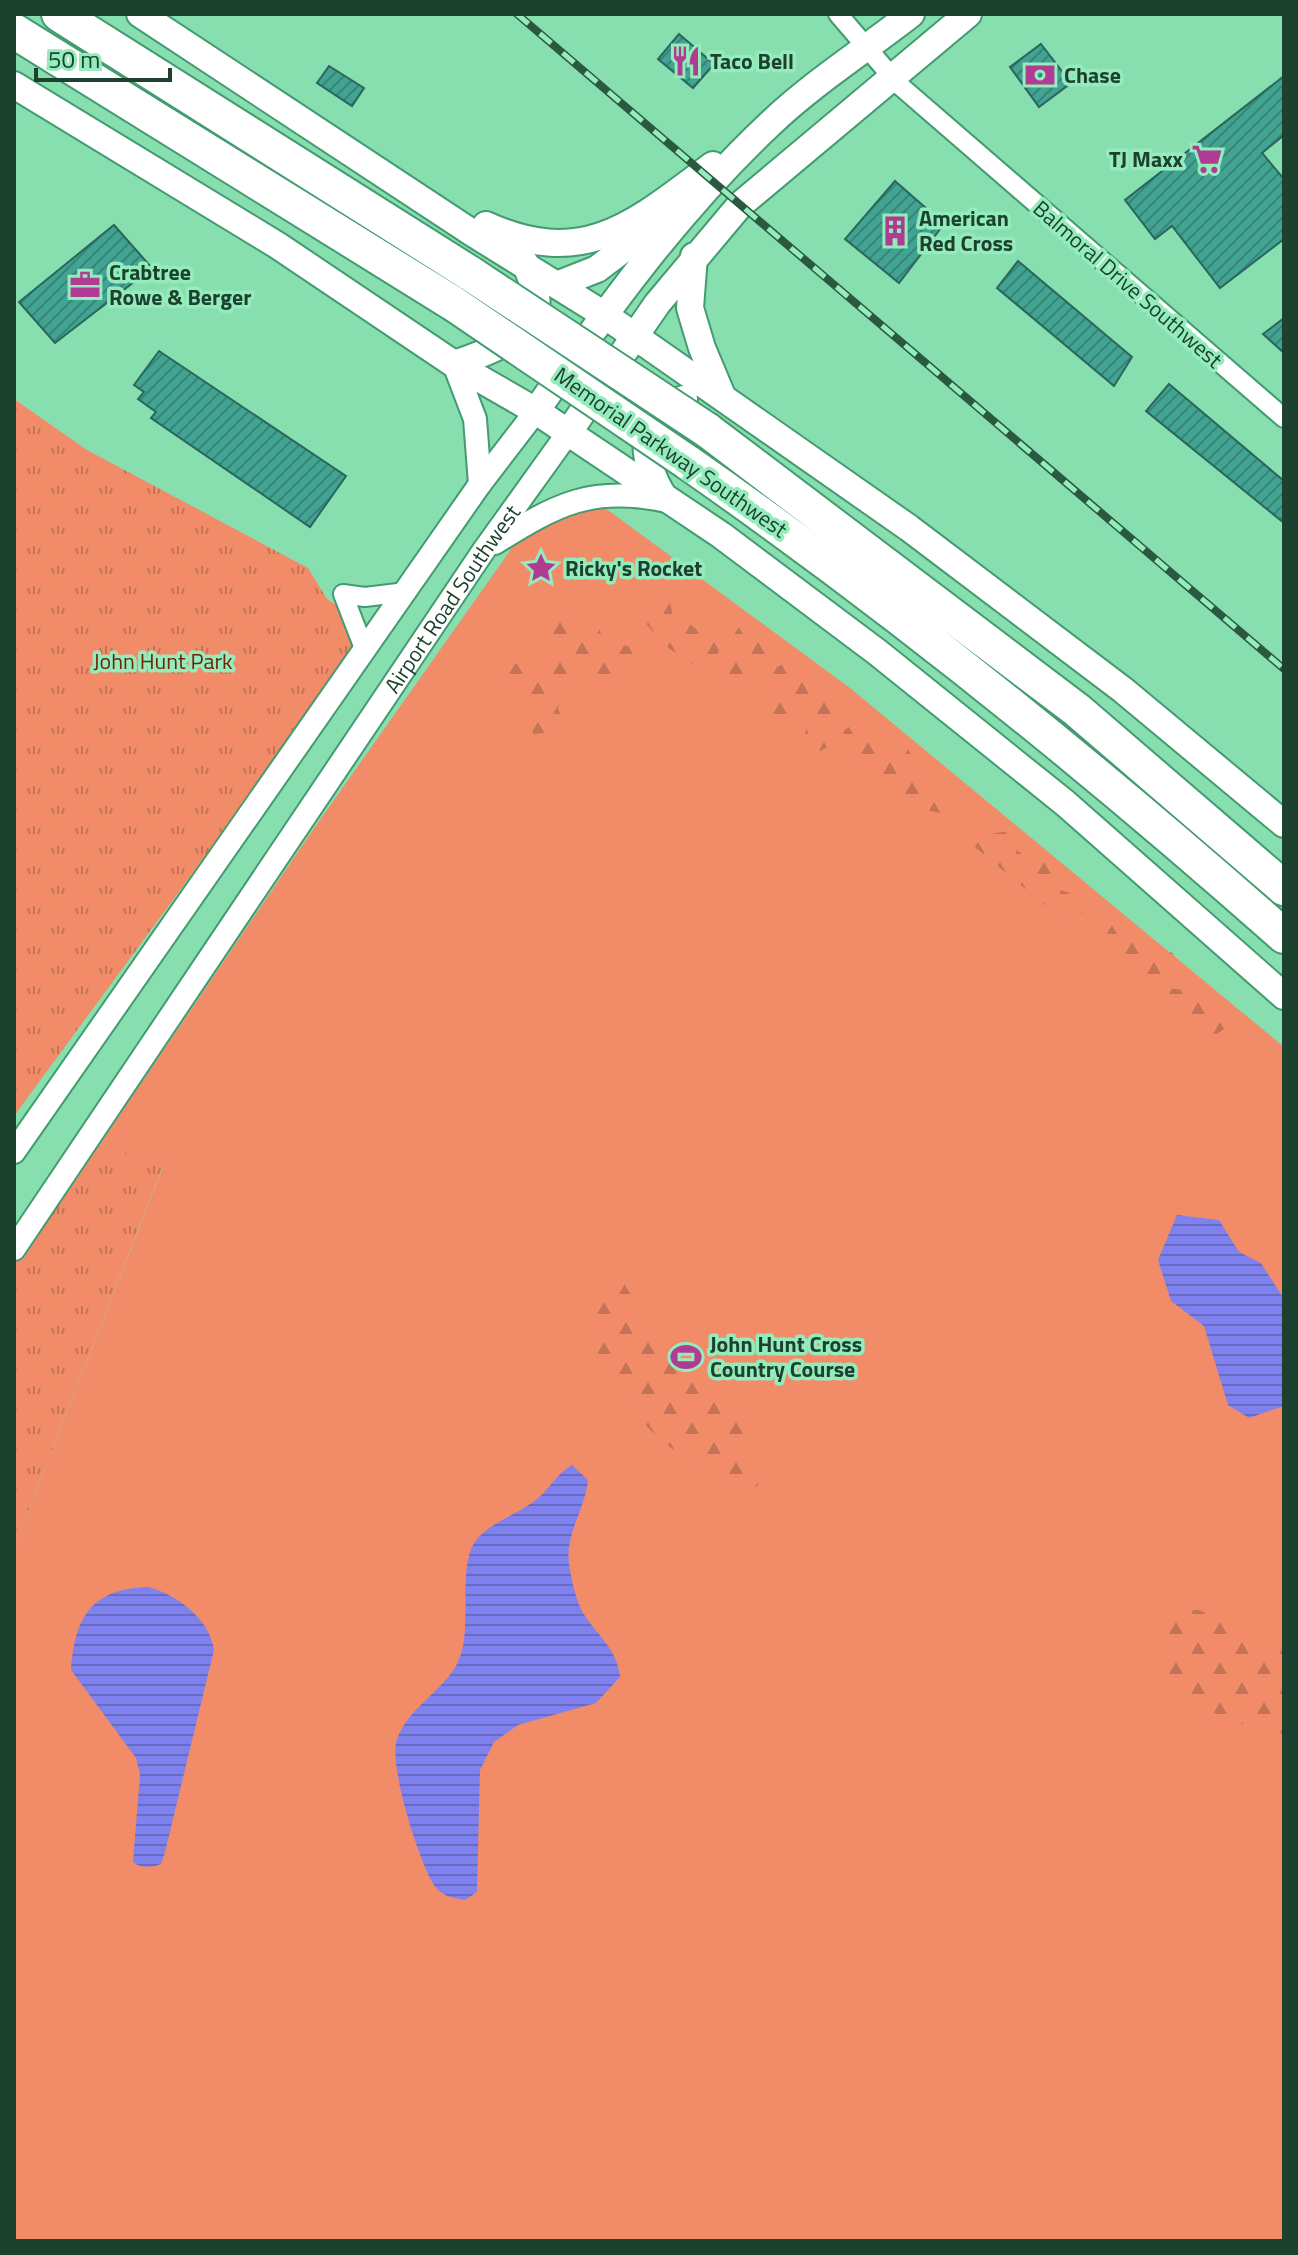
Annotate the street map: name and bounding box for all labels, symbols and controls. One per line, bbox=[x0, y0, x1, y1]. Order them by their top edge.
scale bar bbox=[36, 32, 170, 82]
text: 50 m bbox=[48, 41, 100, 77]
restaurant icon: Taco Bell bbox=[669, 44, 703, 78]
place label: Taco Bell bbox=[710, 44, 794, 78]
bank icon: Chase bbox=[1023, 58, 1057, 92]
place label: Chase bbox=[1064, 58, 1121, 92]
place label: TJ Maxx bbox=[1109, 142, 1184, 176]
supermarket icon: TJ Maxx bbox=[1190, 142, 1224, 176]
street label: Balmoral Drive Southwest bbox=[1026, 192, 1231, 376]
place label: American Red Cross bbox=[919, 201, 1013, 260]
building icon: American Red Cross bbox=[878, 214, 912, 248]
place label: Crabtree Rowe & Berger bbox=[109, 255, 251, 314]
office icon: Crabtree Rowe & Berger bbox=[68, 268, 102, 302]
street label: Memorial Parkway Southwest bbox=[547, 358, 795, 546]
street label: Airport Road Southwest bbox=[375, 497, 529, 700]
place icon: Ricky's Rocket bbox=[524, 551, 558, 585]
place label: Ricky's Rocket bbox=[565, 551, 702, 585]
park label: John Hunt Park bbox=[93, 644, 233, 678]
place label: John Hunt Cross Country Course bbox=[710, 1327, 862, 1386]
sports icon: John Hunt Cross Country Course bbox=[669, 1340, 703, 1374]

